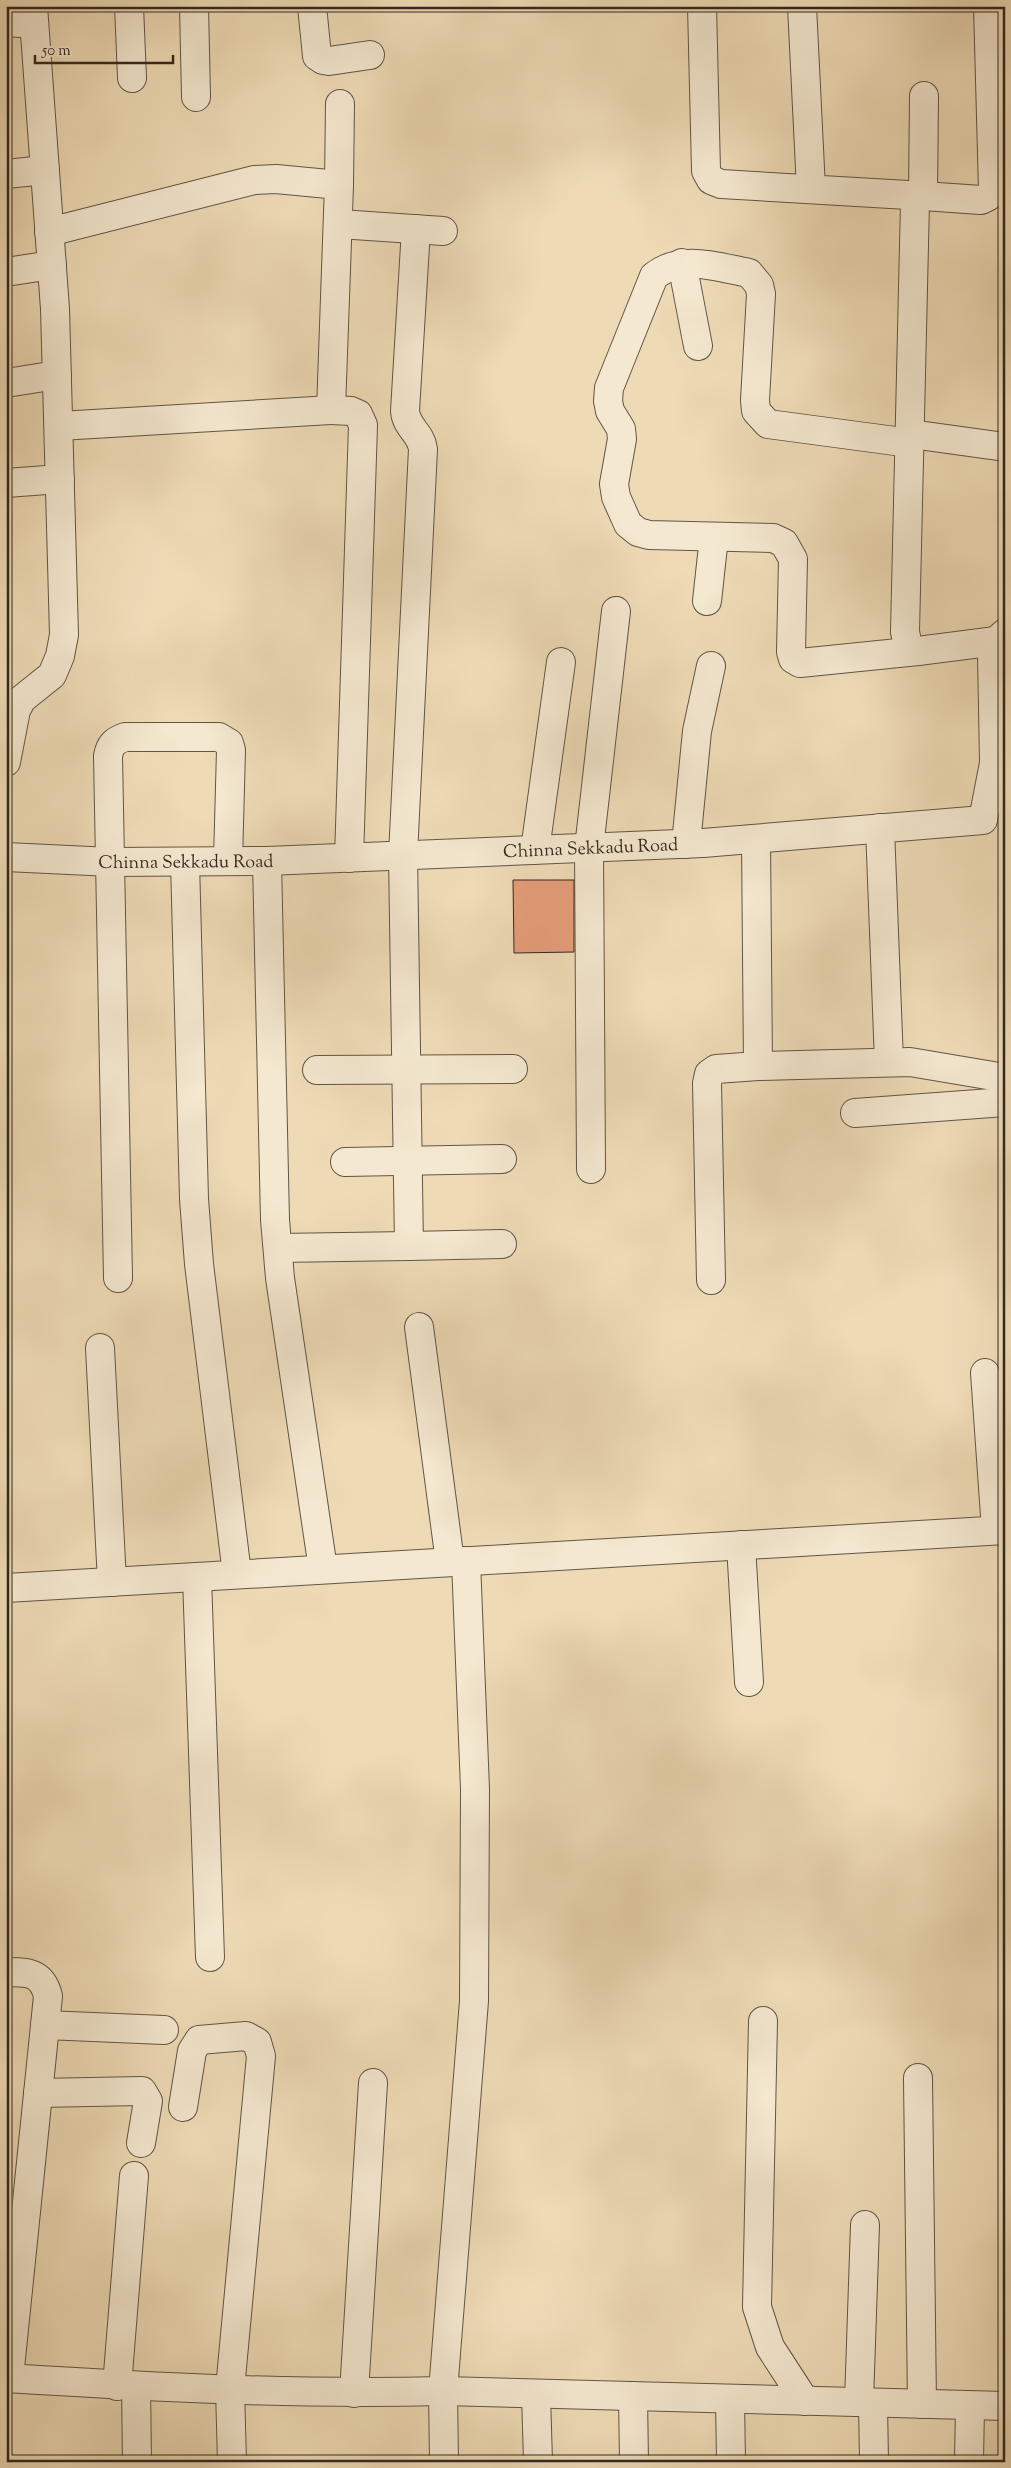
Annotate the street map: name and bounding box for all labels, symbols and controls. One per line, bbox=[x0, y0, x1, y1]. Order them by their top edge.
scale bar bbox=[35, 32, 172, 64]
text: 50 m bbox=[41, 41, 71, 62]
street label: Chinna Sekkadu Road bbox=[503, 833, 679, 866]
street label: Chinna Sekkadu Road bbox=[98, 850, 274, 877]

